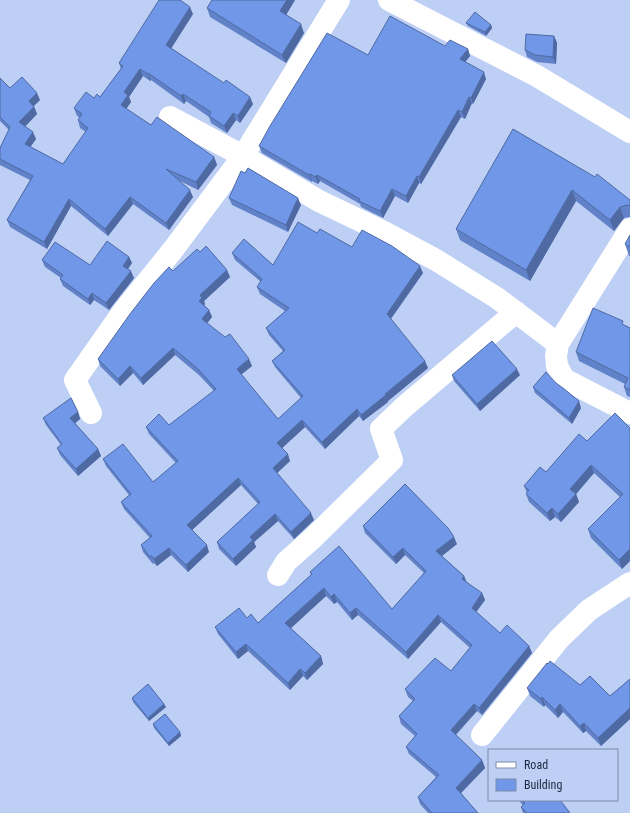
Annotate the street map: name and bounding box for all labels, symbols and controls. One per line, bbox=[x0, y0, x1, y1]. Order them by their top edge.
legend bbox=[488, 749, 618, 801]
text: Road bbox=[524, 758, 548, 772]
text: Building bbox=[524, 778, 562, 792]

